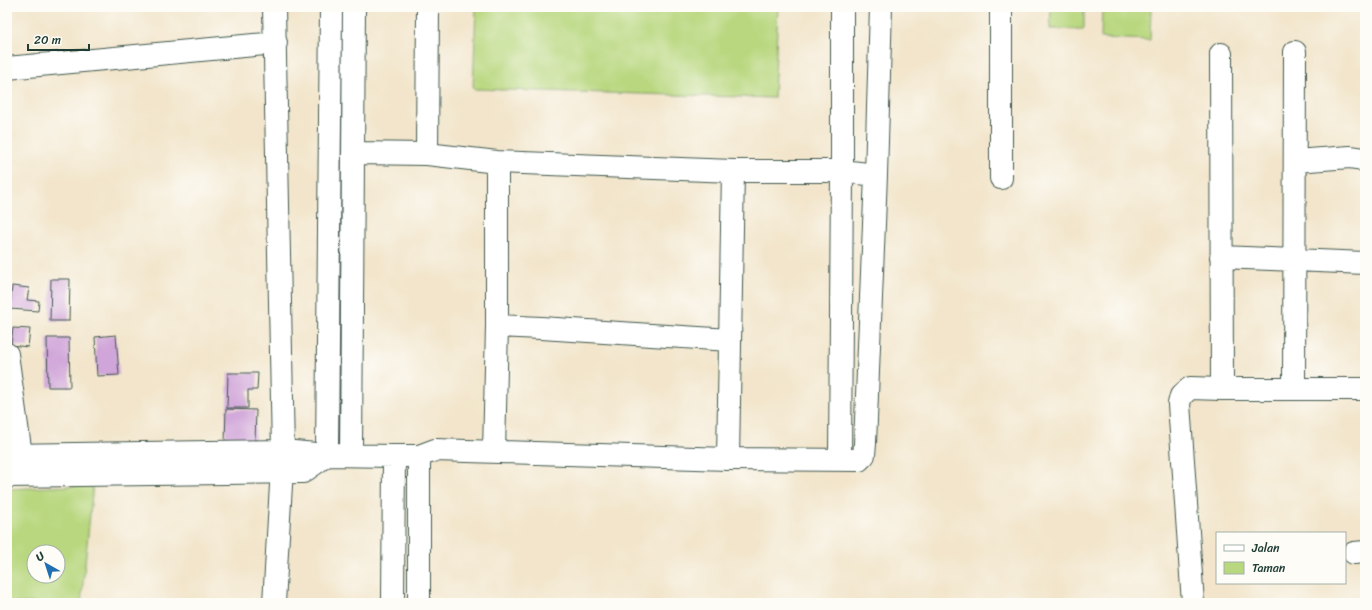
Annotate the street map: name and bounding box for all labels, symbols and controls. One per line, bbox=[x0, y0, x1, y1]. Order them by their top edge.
scale bar bbox=[28, 26, 89, 52]
text: 20 m bbox=[34, 29, 61, 51]
legend bbox=[1216, 532, 1346, 584]
text: Jalan bbox=[1251, 537, 1280, 559]
north arrow bbox=[26, 544, 66, 584]
text: U bbox=[31, 546, 49, 566]
text: Taman bbox=[1252, 557, 1286, 579]

